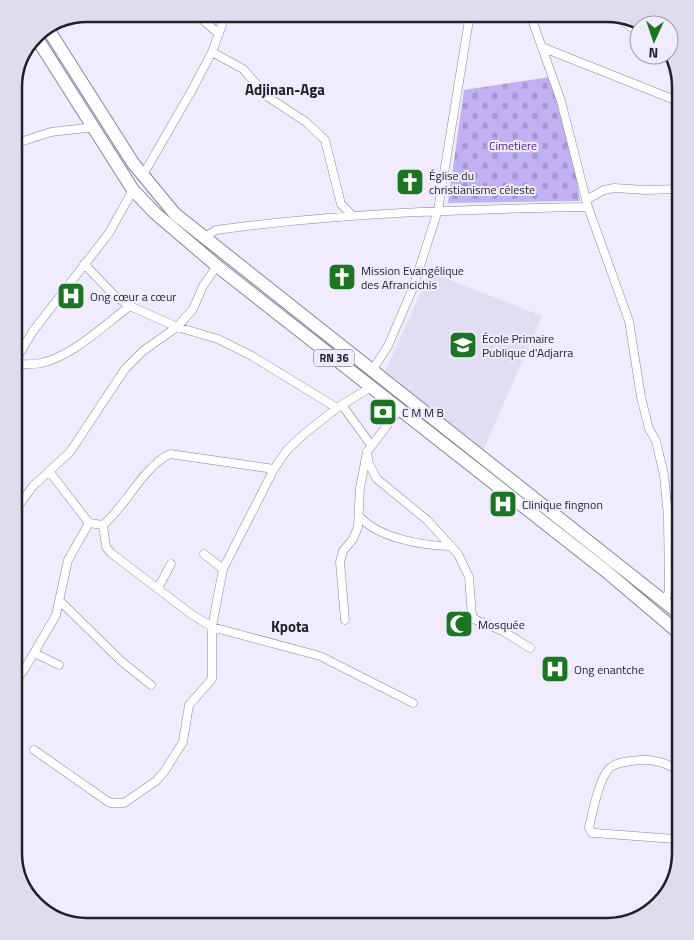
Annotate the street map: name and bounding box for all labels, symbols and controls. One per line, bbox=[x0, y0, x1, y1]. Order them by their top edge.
north arrow bbox=[629, 15, 679, 65]
text: N bbox=[648, 43, 659, 64]
district label: Adjinan-Aga bbox=[245, 78, 325, 101]
park label: Cimetiere bbox=[489, 136, 537, 155]
place label: Église du christianisme céleste bbox=[429, 166, 535, 199]
church icon: Église du christianisme céleste bbox=[395, 167, 425, 197]
place label: Mission Evangélique des Afrancichis bbox=[361, 261, 464, 294]
church icon: Mission Evangélique des Afrancichis bbox=[327, 262, 357, 292]
hospital icon: Ong cœur a cœur bbox=[56, 281, 86, 311]
place label: Ong cœur a cœur bbox=[90, 287, 176, 306]
place label: École Primaire Publique d'Adjarra bbox=[482, 329, 573, 362]
school or university icon: École Primaire Publique d'Adjarra bbox=[448, 330, 478, 360]
road number: RN 36 bbox=[314, 349, 354, 366]
bank icon: C M M B bbox=[368, 397, 398, 427]
place label: C M M B bbox=[402, 403, 444, 422]
hospital icon: Clinique fingnon bbox=[488, 489, 518, 519]
place label: Clinique fingnon bbox=[522, 495, 603, 514]
mosque icon: Mosquée bbox=[444, 609, 474, 639]
district label: Kpota bbox=[271, 615, 309, 638]
place label: Mosquée bbox=[478, 615, 525, 634]
hospital icon: Ong enantche bbox=[540, 654, 570, 684]
place label: Ong enantche bbox=[574, 660, 644, 679]

